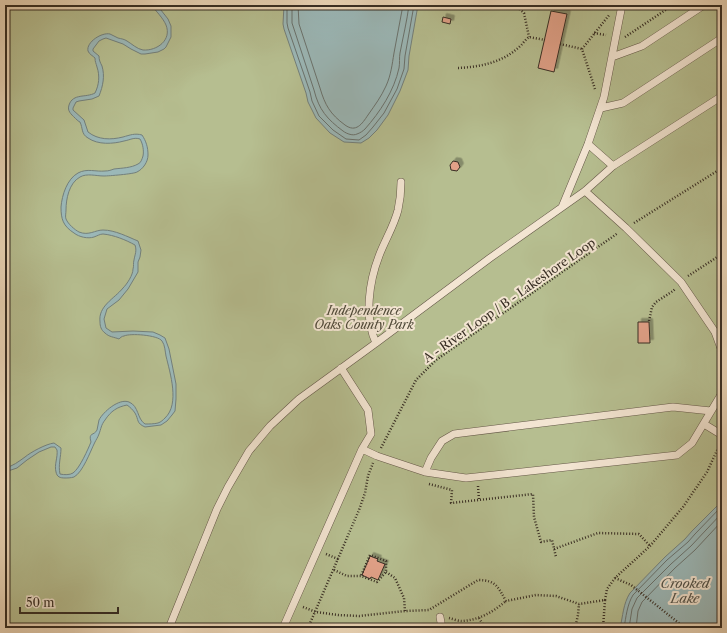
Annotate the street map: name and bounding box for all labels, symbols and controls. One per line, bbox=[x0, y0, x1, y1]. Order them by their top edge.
street label: A - River Loop / B - Lakeshore Loop bbox=[419, 235, 598, 366]
park label: Independence Oaks County Park bbox=[314, 303, 415, 332]
water label: Crooked Lake bbox=[661, 575, 711, 606]
scale bar bbox=[20, 589, 118, 615]
text: 50 m bbox=[26, 595, 55, 610]

